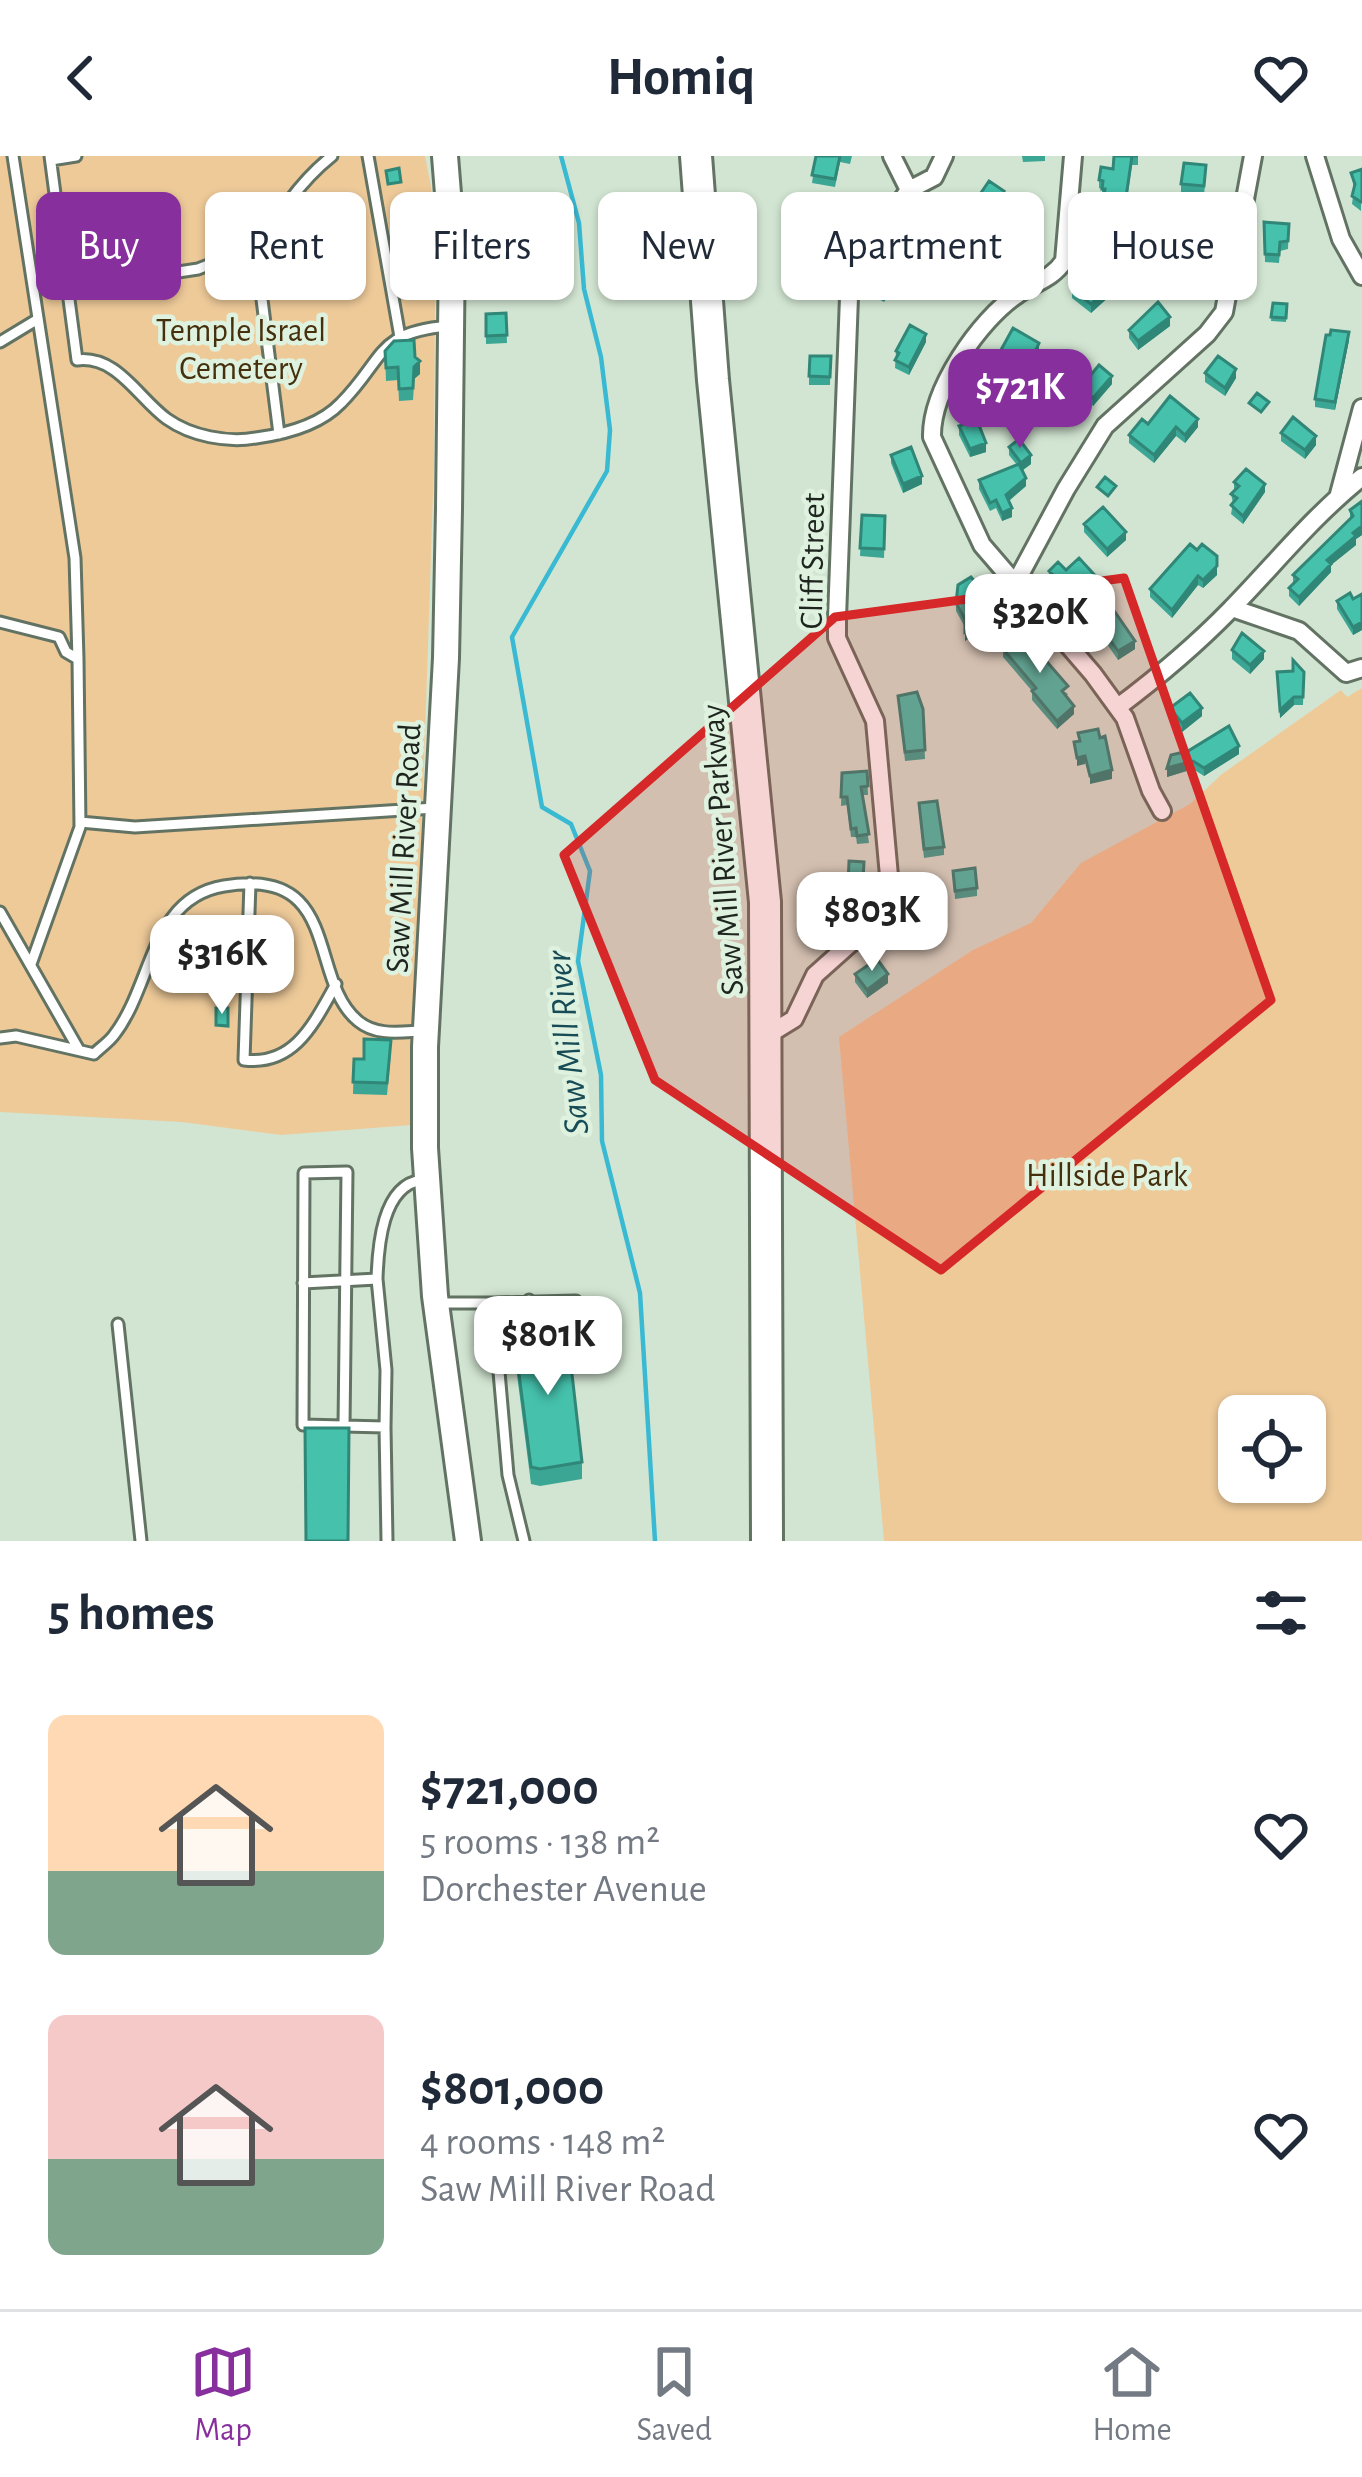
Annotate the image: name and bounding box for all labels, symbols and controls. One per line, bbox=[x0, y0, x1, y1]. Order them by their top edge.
icon: back bbox=[48, 45, 114, 111]
icon: heart bbox=[1248, 45, 1314, 111]
text: Homiq bbox=[607, 51, 755, 105]
chip: Buy bbox=[36, 192, 181, 300]
chip: Rent bbox=[205, 192, 366, 300]
chip: Filters bbox=[390, 192, 574, 300]
chip: New bbox=[598, 192, 757, 300]
chip: Apartment bbox=[781, 192, 1044, 300]
chip: House bbox=[1068, 192, 1257, 300]
park label: Temple Israel Cemetery bbox=[156, 315, 326, 386]
pin: $721K bbox=[936, 349, 1104, 451]
text: $721K bbox=[975, 368, 1065, 407]
street label: Cliff Street bbox=[796, 492, 831, 630]
pin: $320K bbox=[956, 574, 1124, 676]
text: $320K bbox=[992, 593, 1088, 632]
street label: Saw Mill River Parkway bbox=[697, 703, 750, 997]
street label: Saw Mill River Road bbox=[381, 722, 428, 974]
pin: $803K bbox=[788, 872, 956, 974]
text: $803K bbox=[824, 891, 920, 930]
pin: $316K bbox=[138, 915, 306, 1017]
text: $316K bbox=[177, 934, 267, 973]
water label: Saw Mill River bbox=[540, 948, 596, 1137]
park label: Hillside Park bbox=[1026, 1160, 1188, 1193]
pin: $801K bbox=[464, 1296, 632, 1398]
text: $801K bbox=[501, 1315, 595, 1354]
map controls bbox=[1218, 1395, 1326, 1503]
button: locate bbox=[1218, 1395, 1326, 1503]
icon: filters bbox=[1248, 1580, 1314, 1646]
text: 5 homes bbox=[48, 1588, 215, 1639]
icon: home bbox=[144, 1763, 288, 1907]
text: $721,000 bbox=[420, 1763, 599, 1814]
icon: heart bbox=[1248, 1802, 1314, 1868]
text: 5 rooms · 138 m² bbox=[420, 1823, 660, 1862]
text: Dorchester Avenue bbox=[420, 1870, 707, 1909]
icon: home bbox=[144, 2063, 288, 2207]
text: $801,000 bbox=[420, 2063, 604, 2114]
icon: heart bbox=[1248, 2102, 1314, 2168]
text: 4 rooms · 148 m² bbox=[420, 2123, 665, 2162]
text: Saw Mill River Road bbox=[420, 2170, 715, 2209]
tab: Map bbox=[190, 2339, 256, 2451]
tab: Saved bbox=[637, 2339, 712, 2451]
tab: Home bbox=[1092, 2339, 1172, 2451]

